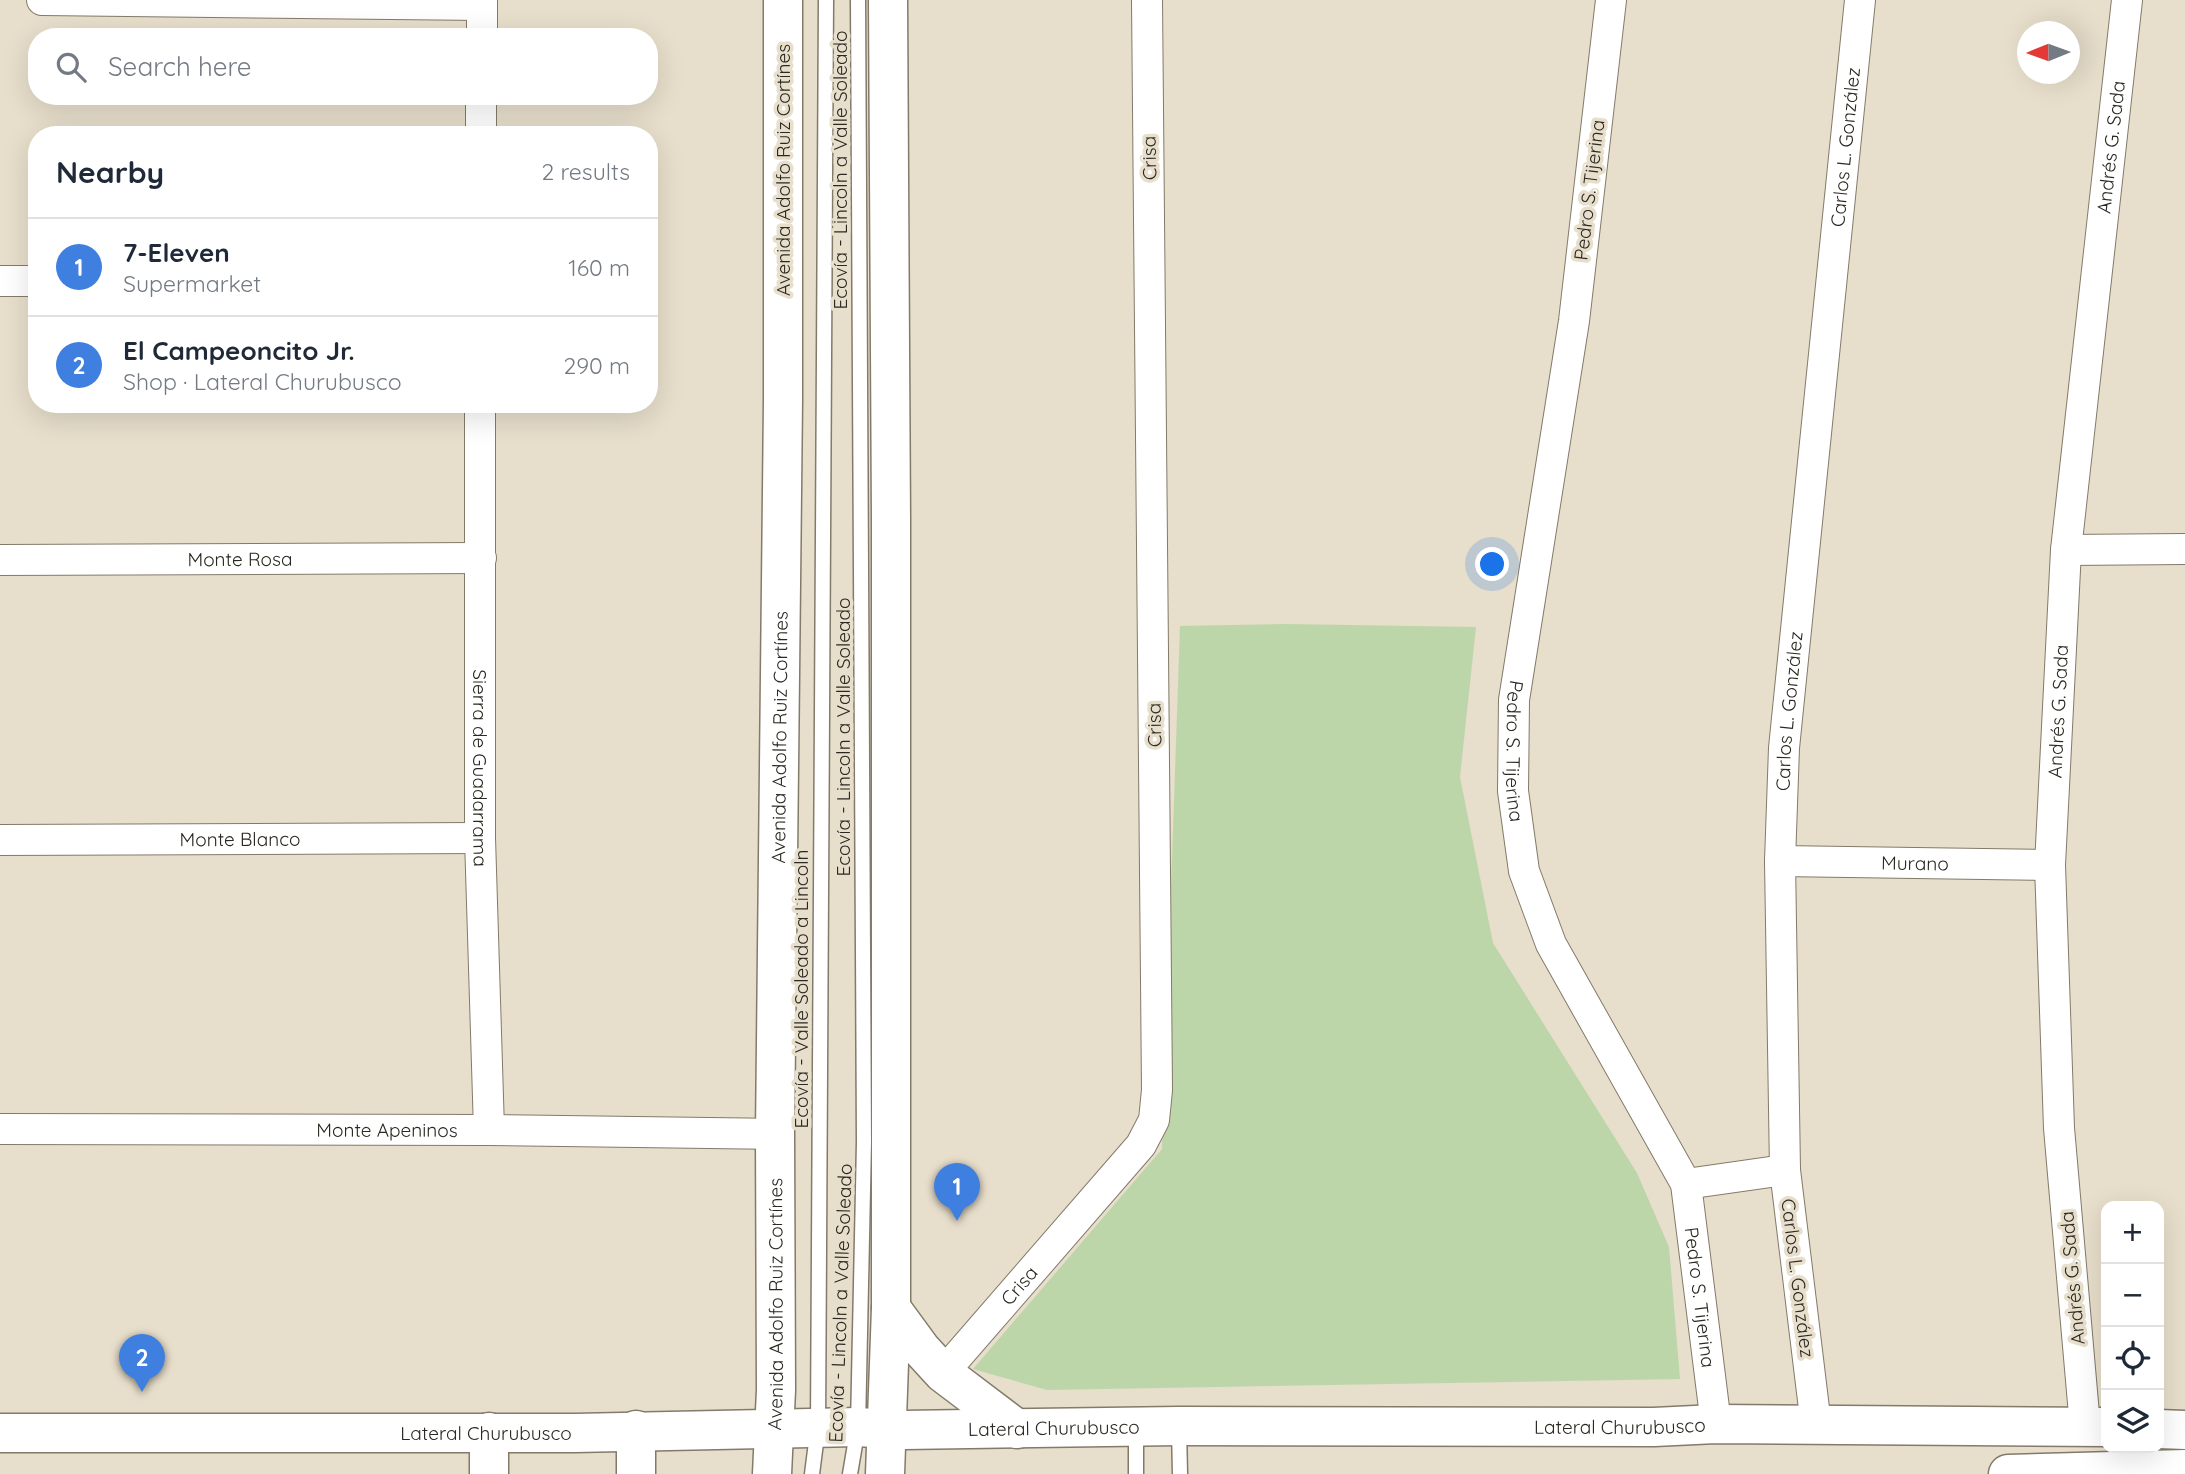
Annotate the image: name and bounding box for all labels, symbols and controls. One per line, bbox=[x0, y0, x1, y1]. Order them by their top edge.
north arrow bbox=[2017, 21, 2080, 84]
search box bbox=[28, 28, 658, 105]
street label: Ecovía - Lincoln a Valle Soleado bbox=[828, 30, 852, 310]
street label: Avenida Adolfo Ruiz Cortínes bbox=[771, 44, 795, 296]
icon: search bbox=[52, 48, 90, 86]
text: Search here bbox=[108, 50, 252, 83]
street label: Carlos L. González bbox=[1825, 66, 1865, 228]
street label: Andrés G. Sada bbox=[2091, 79, 2130, 215]
street label: Pedro S. Tijerina bbox=[1568, 118, 1610, 262]
street label: Crisa bbox=[1137, 136, 1161, 180]
text: Nearby bbox=[56, 153, 164, 191]
text: 2 results bbox=[541, 157, 630, 186]
text: 7-Eleven bbox=[123, 236, 230, 269]
text: 1 bbox=[75, 253, 83, 282]
text: 160 m bbox=[568, 253, 630, 282]
text: Supermarket bbox=[123, 269, 261, 298]
text: El Campeoncito Jr. bbox=[123, 334, 355, 367]
text: 2 bbox=[72, 351, 86, 380]
text: 290 m bbox=[563, 351, 630, 380]
text: Shop · Lateral Churubusco bbox=[123, 367, 402, 396]
street label: Monte Rosa bbox=[187, 547, 293, 571]
your location bbox=[1475, 547, 1509, 581]
street label: Ecovía - Lincoln a Valle Soleado bbox=[831, 597, 855, 877]
street label: Avenida Adolfo Ruiz Cortínes bbox=[766, 611, 793, 863]
street label: Carlos L. González bbox=[1770, 630, 1808, 791]
street label: Andrés G. Sada bbox=[2042, 644, 2073, 779]
street label: Sierra de Guadarrama bbox=[468, 669, 493, 867]
street label: Pedro S. Tijerina bbox=[1501, 679, 1529, 823]
street label: Crisa bbox=[1142, 703, 1166, 747]
street label: Monte Blanco bbox=[179, 827, 301, 851]
street label: Ecovía - Valle Soleado a Lincoln bbox=[789, 849, 813, 1129]
street label: Murano bbox=[1881, 851, 1949, 875]
street label: Monte Apeninos bbox=[316, 1118, 458, 1142]
street label: Ecovía - Lincoln a Valle Soleado bbox=[823, 1163, 857, 1443]
pin: 1 bbox=[934, 1163, 980, 1221]
street label: Avenida Adolfo Ruiz Cortínes bbox=[762, 1178, 788, 1431]
street label: Carlos L. González bbox=[1776, 1197, 1820, 1359]
map controls bbox=[2101, 1201, 2164, 1453]
button: + bbox=[2101, 1201, 2164, 1264]
street label: Andrés G. Sada bbox=[2054, 1210, 2090, 1346]
street label: Pedro S. Tijerina bbox=[1679, 1226, 1721, 1369]
street label: Crisa bbox=[995, 1261, 1043, 1310]
button: − bbox=[2101, 1264, 2164, 1327]
button: locate bbox=[2101, 1327, 2164, 1390]
pin: 2 bbox=[119, 1334, 165, 1392]
button: layers bbox=[2101, 1390, 2164, 1453]
street label: Lateral Churubusco bbox=[1534, 1413, 1706, 1439]
street label: Lateral Churubusco bbox=[968, 1415, 1140, 1441]
street label: Lateral Churubusco bbox=[400, 1421, 572, 1445]

